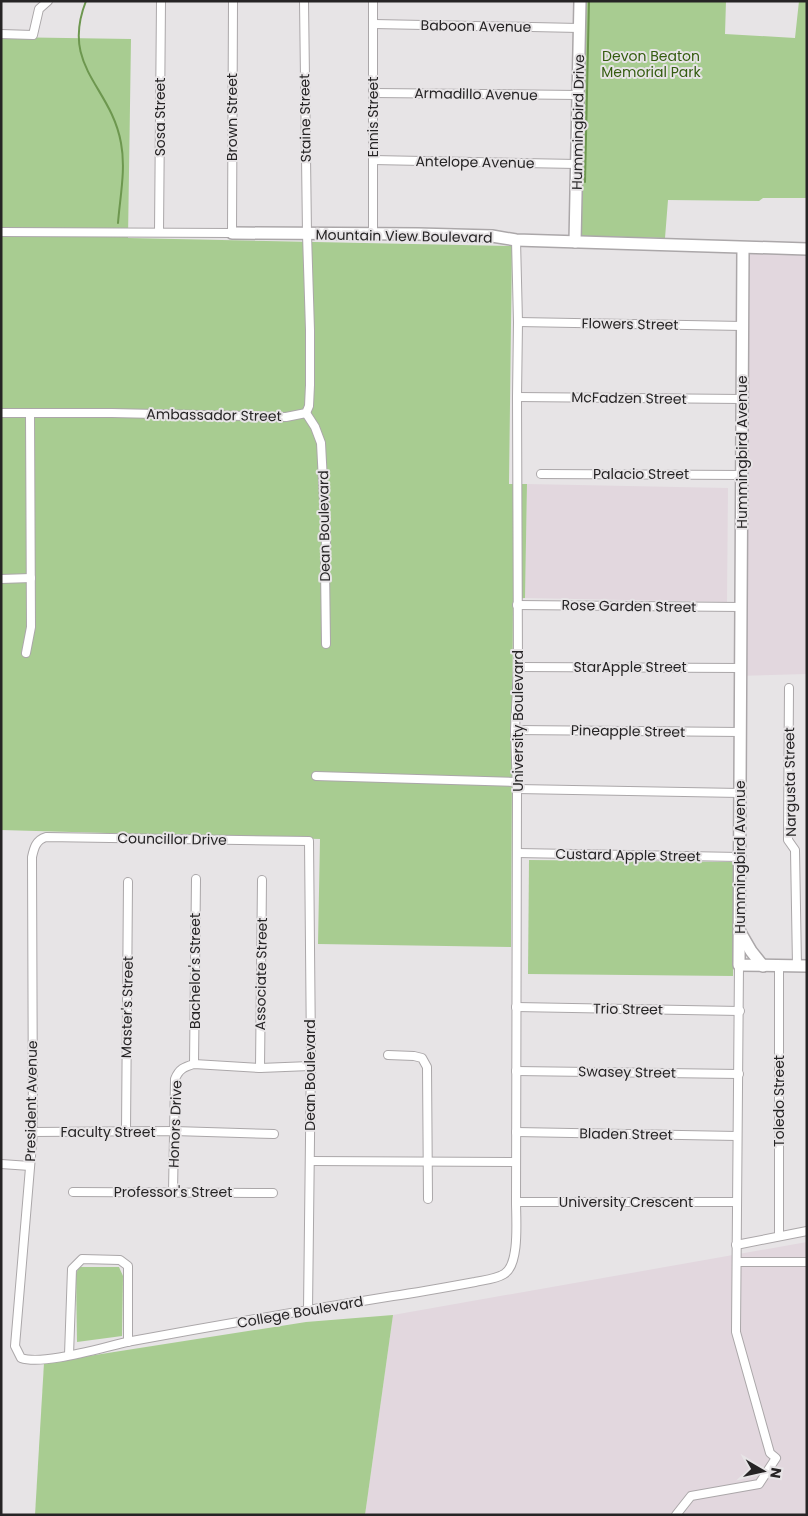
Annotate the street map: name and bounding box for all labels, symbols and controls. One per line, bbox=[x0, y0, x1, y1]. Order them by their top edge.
street label: Baboon Avenue bbox=[420, 15, 532, 37]
park label: Devon Beaton Memorial Park bbox=[601, 46, 701, 82]
street label: Hummingbird Drive bbox=[567, 54, 589, 190]
street label: Brown Street bbox=[222, 73, 242, 161]
street label: Staine Street bbox=[294, 74, 316, 162]
street label: Ennis Street bbox=[363, 77, 383, 157]
street label: Sosa Street bbox=[150, 78, 170, 156]
street label: Armadillo Avenue bbox=[414, 83, 538, 105]
street label: Antelope Avenue bbox=[415, 151, 535, 173]
street label: Mountain View Boulevard bbox=[315, 224, 493, 248]
street label: Flowers Street bbox=[581, 313, 679, 335]
street label: Hummingbird Avenue bbox=[732, 375, 752, 529]
street label: McFadzen Street bbox=[571, 387, 687, 409]
street label: Ambassador Street bbox=[146, 404, 282, 426]
street label: Palacio Street bbox=[593, 464, 689, 484]
street label: Dean Boulevard bbox=[313, 470, 335, 582]
street label: Rose Garden Street bbox=[562, 595, 696, 617]
street label: University Boulevard bbox=[508, 650, 528, 792]
street label: StarApple Street bbox=[573, 657, 687, 677]
street label: Pineapple Street bbox=[571, 720, 685, 742]
street label: Nargusta Street bbox=[779, 727, 801, 837]
street label: Hummingbird Avenue bbox=[730, 780, 750, 934]
street label: Councillor Drive bbox=[117, 828, 227, 850]
street label: Custard Apple Street bbox=[555, 844, 701, 866]
street label: Bachelor's Street bbox=[185, 913, 205, 1029]
street label: Associate Street bbox=[250, 917, 272, 1031]
street label: Master's Street bbox=[116, 956, 138, 1058]
street label: Trio Street bbox=[593, 998, 663, 1020]
street label: Dean Boulevard bbox=[300, 1019, 320, 1131]
street label: President Avenue bbox=[20, 1040, 42, 1162]
street label: Toledo Street bbox=[769, 1055, 789, 1147]
street label: Swasey Street bbox=[578, 1061, 676, 1083]
street label: Honors Drive bbox=[163, 1079, 187, 1168]
street label: Faculty Street bbox=[60, 1122, 156, 1142]
street label: Bladen Street bbox=[579, 1123, 673, 1145]
street label: Professor's Street bbox=[114, 1182, 232, 1202]
street label: University Crescent bbox=[559, 1192, 693, 1212]
street label: College Boulevard bbox=[235, 1291, 365, 1333]
north arrow bbox=[738, 1446, 788, 1496]
text: N bbox=[765, 1466, 787, 1480]

